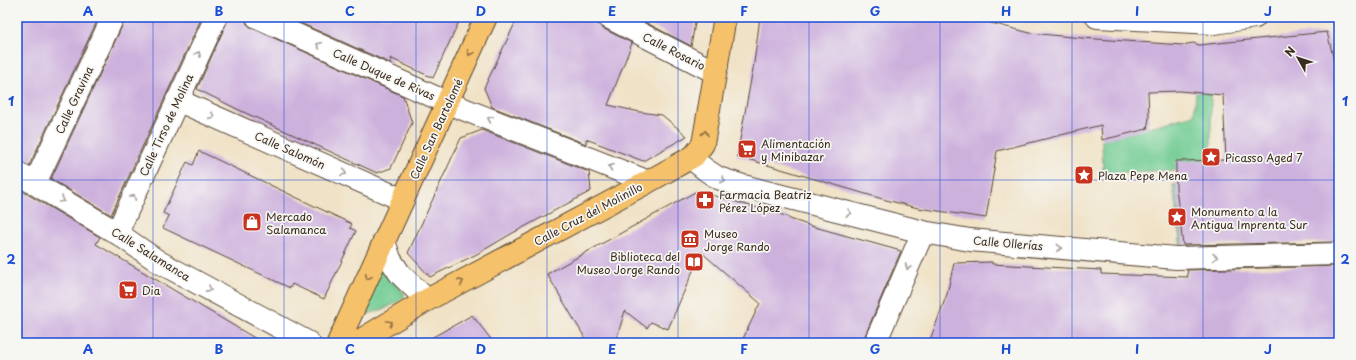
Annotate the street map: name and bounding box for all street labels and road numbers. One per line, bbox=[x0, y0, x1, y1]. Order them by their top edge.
street label: Calle Rosario bbox=[640, 28, 708, 74]
street label: Calle Duque de Rivas bbox=[330, 44, 438, 104]
street label: Calle Gravina bbox=[51, 63, 97, 137]
street label: Calle Tirso de Molina bbox=[135, 70, 198, 179]
street label: Calle San Bartolomé bbox=[405, 76, 467, 182]
street label: Calle Salomón bbox=[252, 127, 328, 173]
street label: Calle Cruz del Molinillo bbox=[531, 178, 645, 250]
street label: Calle Salamanca bbox=[108, 223, 195, 286]
street label: Calle Ollerías bbox=[972, 231, 1044, 255]

